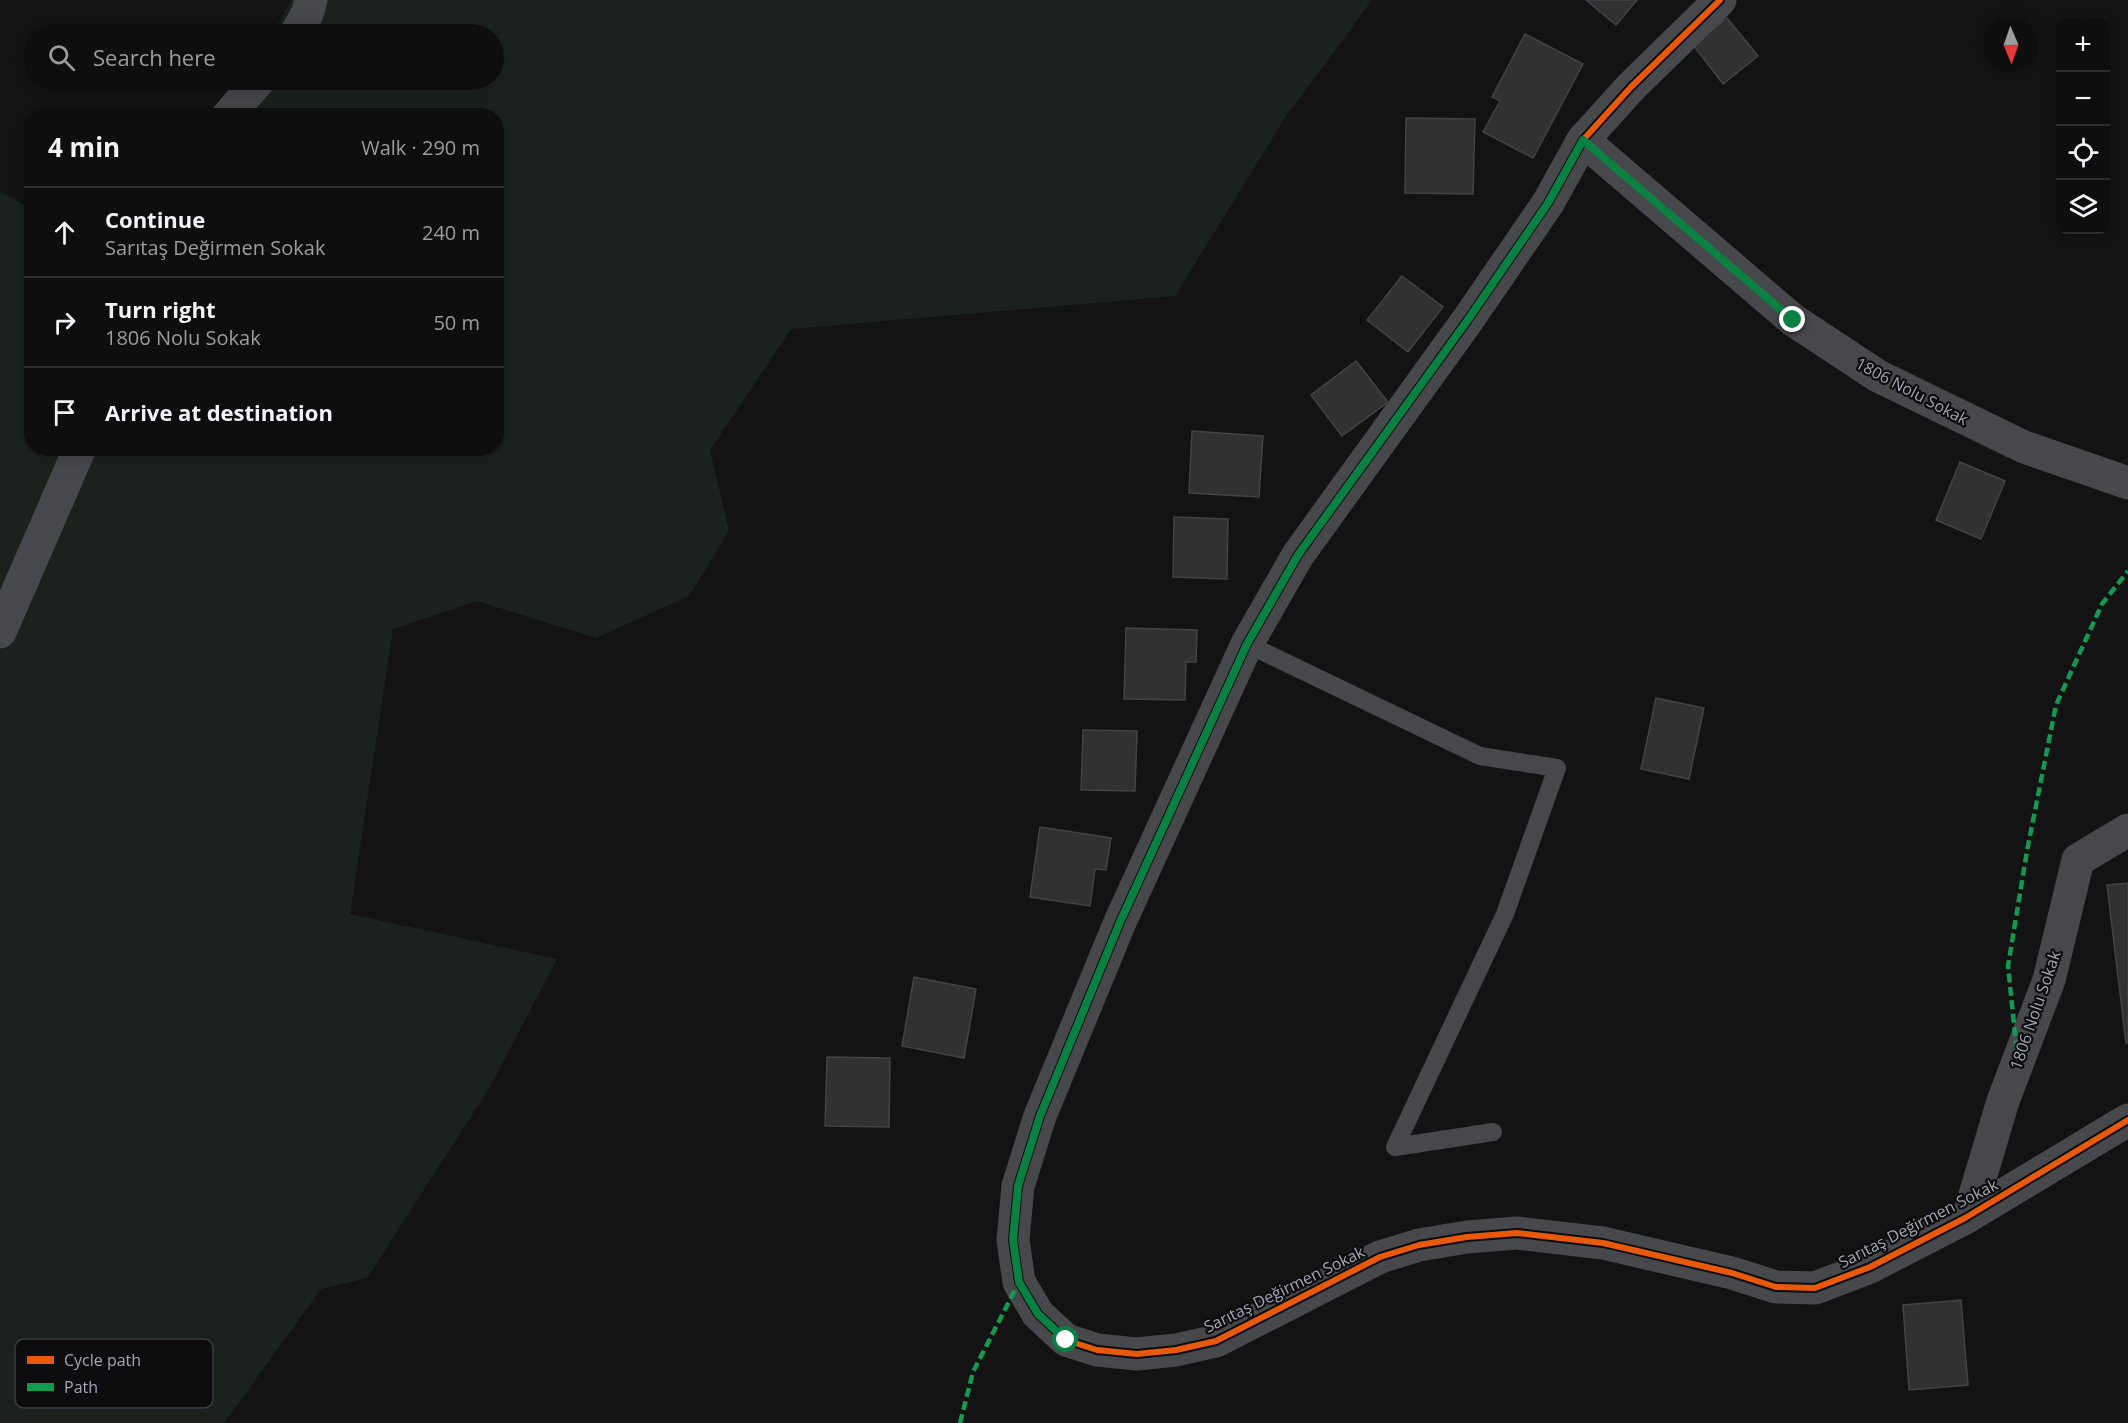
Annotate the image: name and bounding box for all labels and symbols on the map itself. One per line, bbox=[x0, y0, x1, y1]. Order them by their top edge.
north arrow bbox=[1984, 18, 2038, 72]
route end bbox=[1779, 306, 1805, 332]
street label: 1806 Nolu Sokak bbox=[1852, 352, 1973, 430]
street label: 1806 Nolu Sokak bbox=[2004, 947, 2066, 1072]
street label: Sarıtaş Değirmen Sokak bbox=[1834, 1173, 2002, 1273]
street label: Sarıtaş Değirmen Sokak bbox=[1200, 1240, 1369, 1338]
route start bbox=[1052, 1326, 1078, 1352]
legend bbox=[15, 1339, 213, 1408]
text: Cycle path bbox=[64, 1349, 141, 1371]
text: Path bbox=[64, 1376, 98, 1398]

